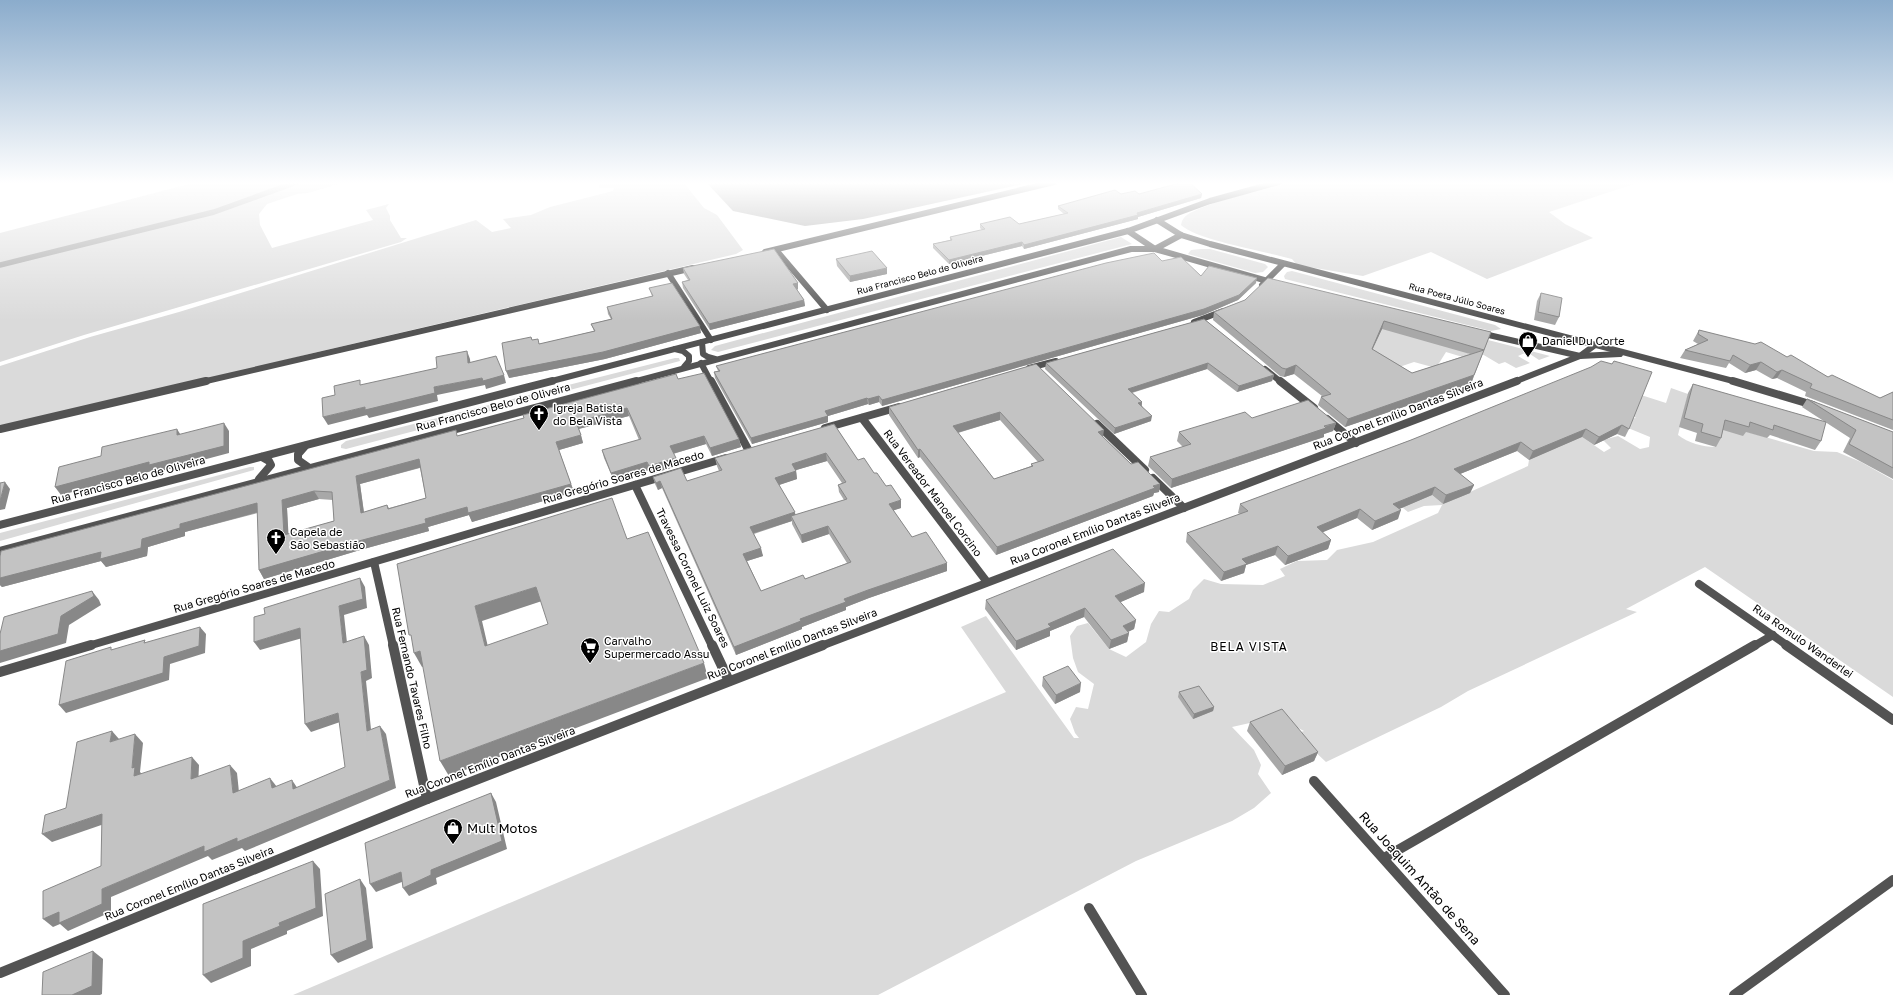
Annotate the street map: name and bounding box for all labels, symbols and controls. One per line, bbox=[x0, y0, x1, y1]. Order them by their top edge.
street label: Rua Francisco Belo de Oliveira bbox=[855, 252, 984, 297]
street label: Rua Poeta Júlio Soares bbox=[1408, 280, 1507, 317]
shop icon: Daniel Du Corte bbox=[1517, 330, 1539, 358]
place label: Daniel Du Corte bbox=[1542, 334, 1625, 347]
street label: Rua Coronel Emílio Dantas Silveira bbox=[1311, 375, 1485, 452]
street label: Rua Francisco Belo de Oliveira bbox=[414, 380, 572, 433]
place label: Igreja Batista do Bela Vista bbox=[553, 401, 623, 427]
church icon: Igreja Batista do Bela Vista bbox=[528, 403, 550, 431]
street label: Rua Vereador Manoel Corcino bbox=[881, 427, 986, 559]
street label: Rua Gregório Soares de Macedo bbox=[541, 447, 706, 506]
street label: Rua Francisco Belo de Oliveira bbox=[49, 453, 207, 506]
street label: Rua Coronel Emílio Dantas Silveira bbox=[1008, 490, 1182, 567]
street label: Travessa Coronel Luiz Soares bbox=[654, 506, 733, 650]
place label: Capela de São Sebastião bbox=[290, 525, 365, 551]
church icon: Capela de São Sebastião bbox=[265, 527, 287, 555]
street label: Rua Gregório Soares de Macedo bbox=[172, 556, 337, 615]
street label: Rua Romulo Wanderlei bbox=[1751, 601, 1856, 680]
street label: Rua Coronel Emílio Dantas Silveira bbox=[705, 605, 879, 682]
street label: Rua Fernando Tavares Filho bbox=[390, 606, 435, 750]
place label: Carvalho Supermercado Assu bbox=[604, 634, 709, 660]
supermarket icon: Carvalho Supermercado Assu bbox=[579, 636, 601, 664]
district label: BELA VISTA bbox=[1210, 639, 1288, 654]
street label: Rua Coronel Emílio Dantas Silveira bbox=[403, 723, 577, 800]
street label: Rua Joaquim Antão de Sena bbox=[1356, 808, 1484, 948]
shop icon: Mult Motos bbox=[442, 817, 464, 845]
place label: Mult Motos bbox=[467, 820, 537, 836]
street label: Rua Coronel Emílio Dantas Silveira bbox=[102, 843, 275, 923]

